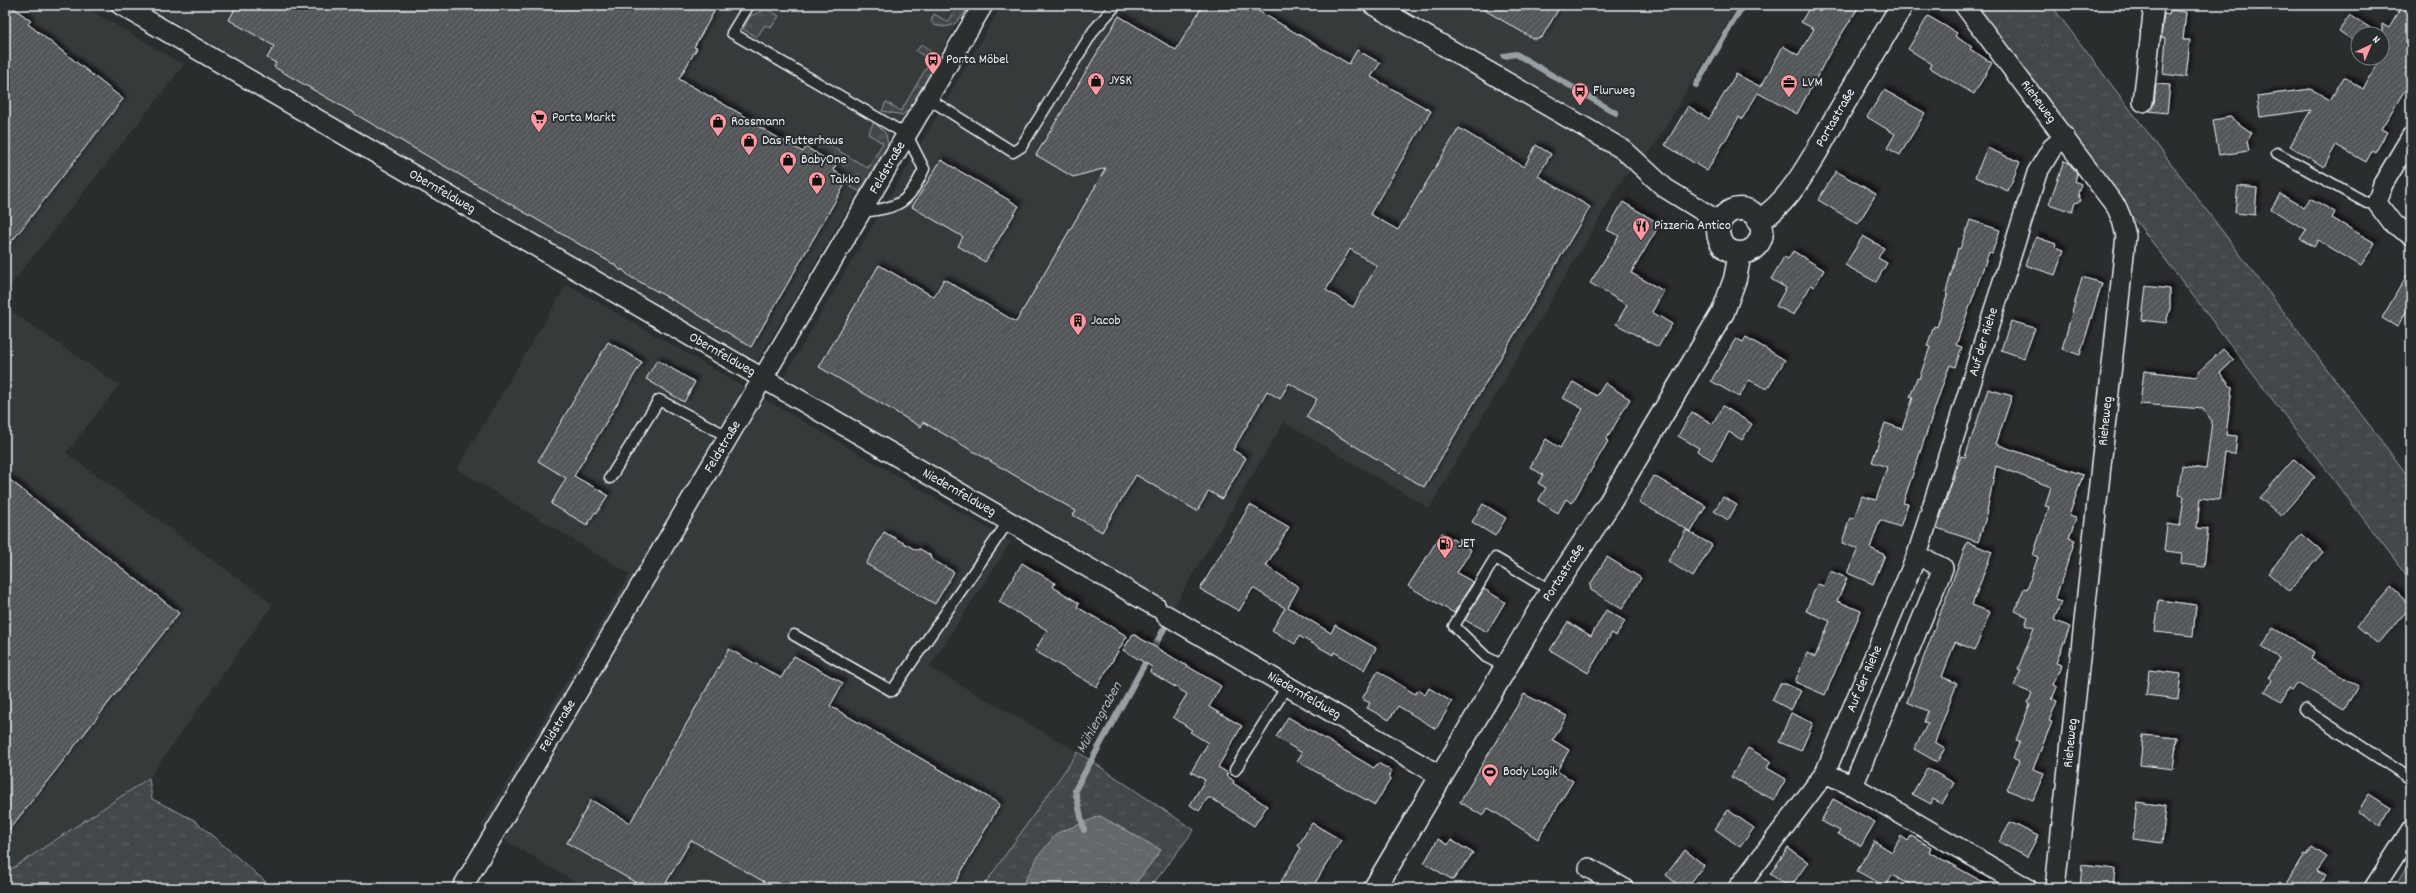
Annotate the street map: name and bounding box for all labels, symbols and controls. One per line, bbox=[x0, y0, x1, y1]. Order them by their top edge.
north arrow bbox=[2350, 26, 2390, 66]
text: N bbox=[2368, 33, 2383, 48]
bus stop icon: Porta Möbel bbox=[923, 50, 943, 75]
place label: Porta Möbel bbox=[946, 50, 1009, 70]
shop icon: JYSK bbox=[1086, 71, 1106, 96]
place label: JYSK bbox=[1109, 71, 1132, 91]
office icon: LVM bbox=[1779, 73, 1799, 98]
place label: LVM bbox=[1802, 73, 1823, 93]
street label: Rieheweg bbox=[2015, 76, 2061, 128]
bus stop icon: Flurweg bbox=[1570, 81, 1590, 106]
place label: Flurweg bbox=[1593, 81, 1635, 101]
street label: Portastraße bbox=[1811, 85, 1861, 151]
supermarket icon: Porta Markt bbox=[529, 108, 549, 133]
place label: Porta Markt bbox=[552, 108, 616, 128]
shop icon: Rossmann bbox=[708, 112, 728, 137]
place label: Rossmann bbox=[731, 112, 785, 132]
shop icon: Das Futterhaus bbox=[739, 131, 759, 156]
place label: Das Futterhaus bbox=[762, 131, 844, 151]
street label: Feldstraße bbox=[865, 138, 911, 198]
shop icon: BabyOne bbox=[778, 150, 798, 175]
place label: BabyOne bbox=[801, 150, 847, 170]
street label: Obernfeldweg bbox=[405, 165, 479, 219]
shop icon: Takko bbox=[807, 170, 827, 195]
place label: Takko bbox=[830, 170, 860, 190]
restaurant icon: Pizzeria Antico bbox=[1631, 216, 1651, 241]
place label: Pizzeria Antico bbox=[1654, 216, 1731, 236]
street label: Auf der Riehe bbox=[1964, 305, 2004, 379]
building icon: Jacob bbox=[1068, 311, 1088, 336]
place label: Jacob bbox=[1091, 311, 1121, 331]
street label: Obernfeldweg bbox=[685, 328, 759, 382]
street label: Rieheweg bbox=[2093, 395, 2119, 447]
street label: Feldstraße bbox=[700, 417, 746, 477]
street label: Niedernfeldweg bbox=[918, 464, 1000, 522]
fuel station icon: JET bbox=[1435, 534, 1455, 559]
place label: JET bbox=[1458, 534, 1475, 554]
street label: Portastraße bbox=[1538, 540, 1590, 606]
street label: Auf der Riehe bbox=[1842, 642, 1888, 716]
street label: Niedernfeldweg bbox=[1263, 667, 1345, 725]
water label: Mühlengraben bbox=[1071, 677, 1129, 758]
street label: Feldstraße bbox=[535, 696, 581, 756]
street label: Rieheweg bbox=[2058, 717, 2084, 769]
sports icon: Body Logik bbox=[1480, 762, 1500, 787]
place label: Body Logik bbox=[1503, 762, 1558, 782]

